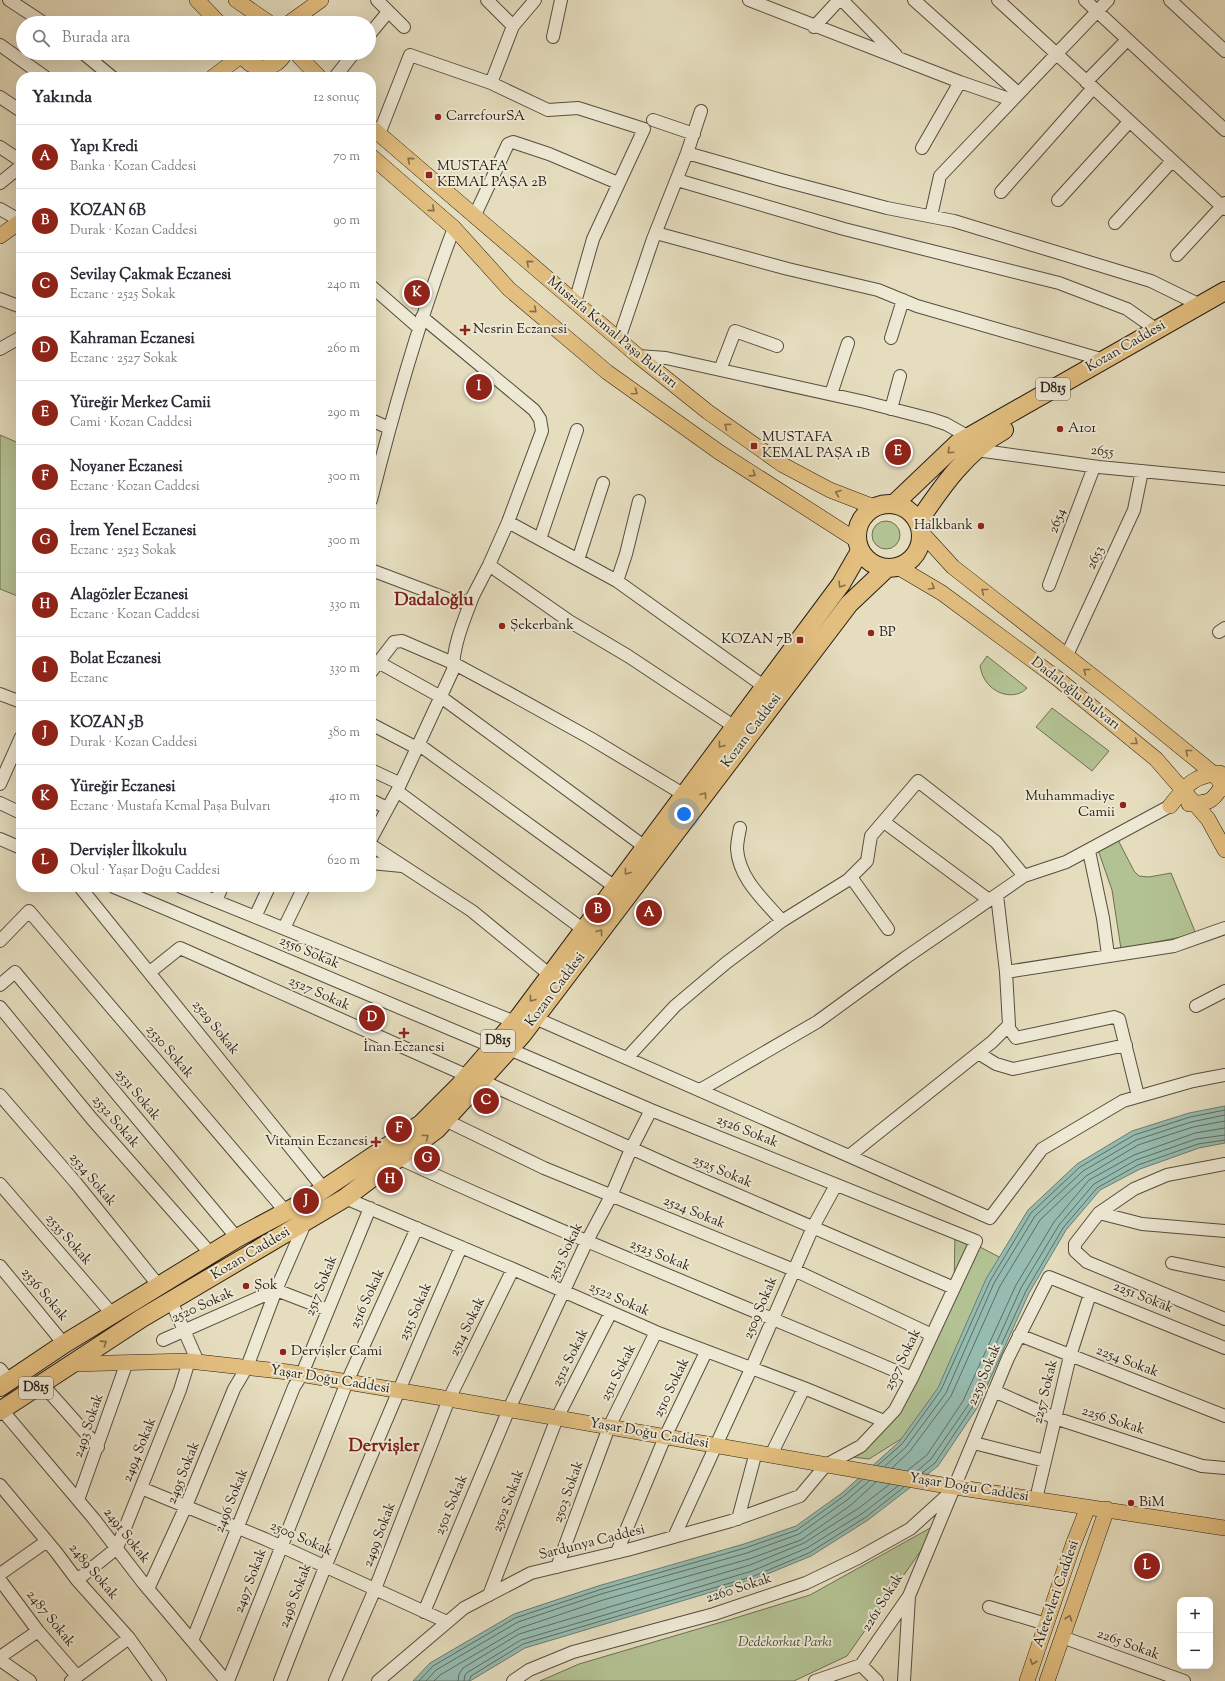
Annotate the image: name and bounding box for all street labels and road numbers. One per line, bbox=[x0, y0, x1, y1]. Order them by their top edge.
street label: Mustafa Kemal Paşa Bulvarı bbox=[542, 272, 682, 394]
street label: Kozan Caddesi bbox=[1082, 316, 1170, 378]
road number: D815 bbox=[1036, 378, 1070, 400]
street label: 2655 bbox=[1089, 441, 1115, 463]
street label: 2654 bbox=[1044, 506, 1072, 536]
street label: 2653 bbox=[1082, 543, 1110, 573]
street label: Dadaloğlu Bulvarı bbox=[1026, 653, 1124, 735]
street label: Kozan Caddesi bbox=[717, 689, 787, 773]
street label: 2556 Sokak bbox=[276, 931, 343, 975]
street label: Kozan Caddesi bbox=[521, 948, 591, 1032]
street label: 2527 Sokak bbox=[285, 972, 353, 1017]
street label: 2529 Sokak bbox=[187, 996, 244, 1060]
street label: 2530 Sokak bbox=[140, 1021, 198, 1083]
road number: D815 bbox=[481, 1030, 515, 1052]
street label: 2531 Sokak bbox=[109, 1065, 165, 1126]
street label: 2532 Sokak bbox=[86, 1091, 144, 1153]
street label: 2526 Sokak bbox=[713, 1110, 781, 1154]
street label: 2534 Sokak bbox=[64, 1149, 121, 1211]
street label: 2525 Sokak bbox=[689, 1150, 755, 1194]
street label: 2524 Sokak bbox=[660, 1191, 728, 1235]
street label: 2535 Sokak bbox=[40, 1210, 96, 1270]
street label: 2513 Sokak bbox=[543, 1219, 589, 1284]
street label: Kozan Caddesi bbox=[208, 1222, 294, 1286]
street label: 2523 Sokak bbox=[626, 1235, 694, 1277]
street label: 2517 Sokak bbox=[301, 1252, 343, 1319]
street label: 2536 Sokak bbox=[16, 1264, 73, 1326]
street label: 2516 Sokak bbox=[345, 1266, 391, 1332]
street label: 2509 Sokak bbox=[739, 1273, 783, 1342]
street label: 2251 Sokak bbox=[1110, 1277, 1176, 1319]
street label: 2522 Sokak bbox=[585, 1278, 653, 1323]
street label: 2515 Sokak bbox=[394, 1280, 438, 1344]
street label: 2520 Sokak bbox=[169, 1283, 238, 1329]
street label: 2514 Sokak bbox=[445, 1294, 491, 1360]
street label: 2512 Sokak bbox=[548, 1325, 594, 1391]
street label: 2507 Sokak bbox=[879, 1325, 927, 1394]
street label: 2511 Sokak bbox=[596, 1341, 642, 1405]
street label: 2259 Sokak bbox=[963, 1341, 1007, 1409]
street label: 2254 Sokak bbox=[1093, 1341, 1162, 1383]
street label: 2510 Sokak bbox=[649, 1355, 695, 1421]
street label: 2257 Sokak bbox=[1028, 1357, 1064, 1426]
street label: Yaşar Doğu Caddesi bbox=[269, 1361, 391, 1399]
road number: D815 bbox=[19, 1377, 53, 1399]
street label: 2493 Sokak bbox=[69, 1391, 109, 1461]
street label: 2256 Sokak bbox=[1079, 1401, 1148, 1441]
street label: 2494 Sokak bbox=[118, 1414, 162, 1485]
street label: Yaşar Doğu Caddesi bbox=[588, 1414, 710, 1454]
street label: 2495 Sokak bbox=[162, 1438, 206, 1507]
street label: 2503 Sokak bbox=[548, 1458, 590, 1526]
street label: 2496 Sokak bbox=[210, 1465, 254, 1536]
street label: 2502 Sokak bbox=[488, 1466, 530, 1535]
street label: Yaşar Doğu Caddesi bbox=[908, 1469, 1030, 1507]
street label: 2501 Sokak bbox=[430, 1471, 474, 1538]
street label: 2499 Sokak bbox=[359, 1499, 402, 1570]
street label: 2491 Sokak bbox=[98, 1504, 154, 1568]
street label: 2500 Sokak bbox=[266, 1516, 336, 1562]
street label: Sardunya Caddesi bbox=[537, 1520, 647, 1566]
street label: Afetevleri Caddesi bbox=[1029, 1538, 1085, 1650]
street label: 2489 Sokak bbox=[63, 1540, 123, 1605]
street label: 2497 Sokak bbox=[229, 1545, 273, 1616]
street label: 2498 Sokak bbox=[274, 1560, 318, 1631]
street label: 2260 Sokak bbox=[704, 1569, 775, 1609]
street label: 2261 Sokak bbox=[857, 1570, 909, 1636]
street label: 2487 Sokak bbox=[21, 1586, 79, 1652]
street label: 2265 Sokak bbox=[1094, 1624, 1163, 1666]

